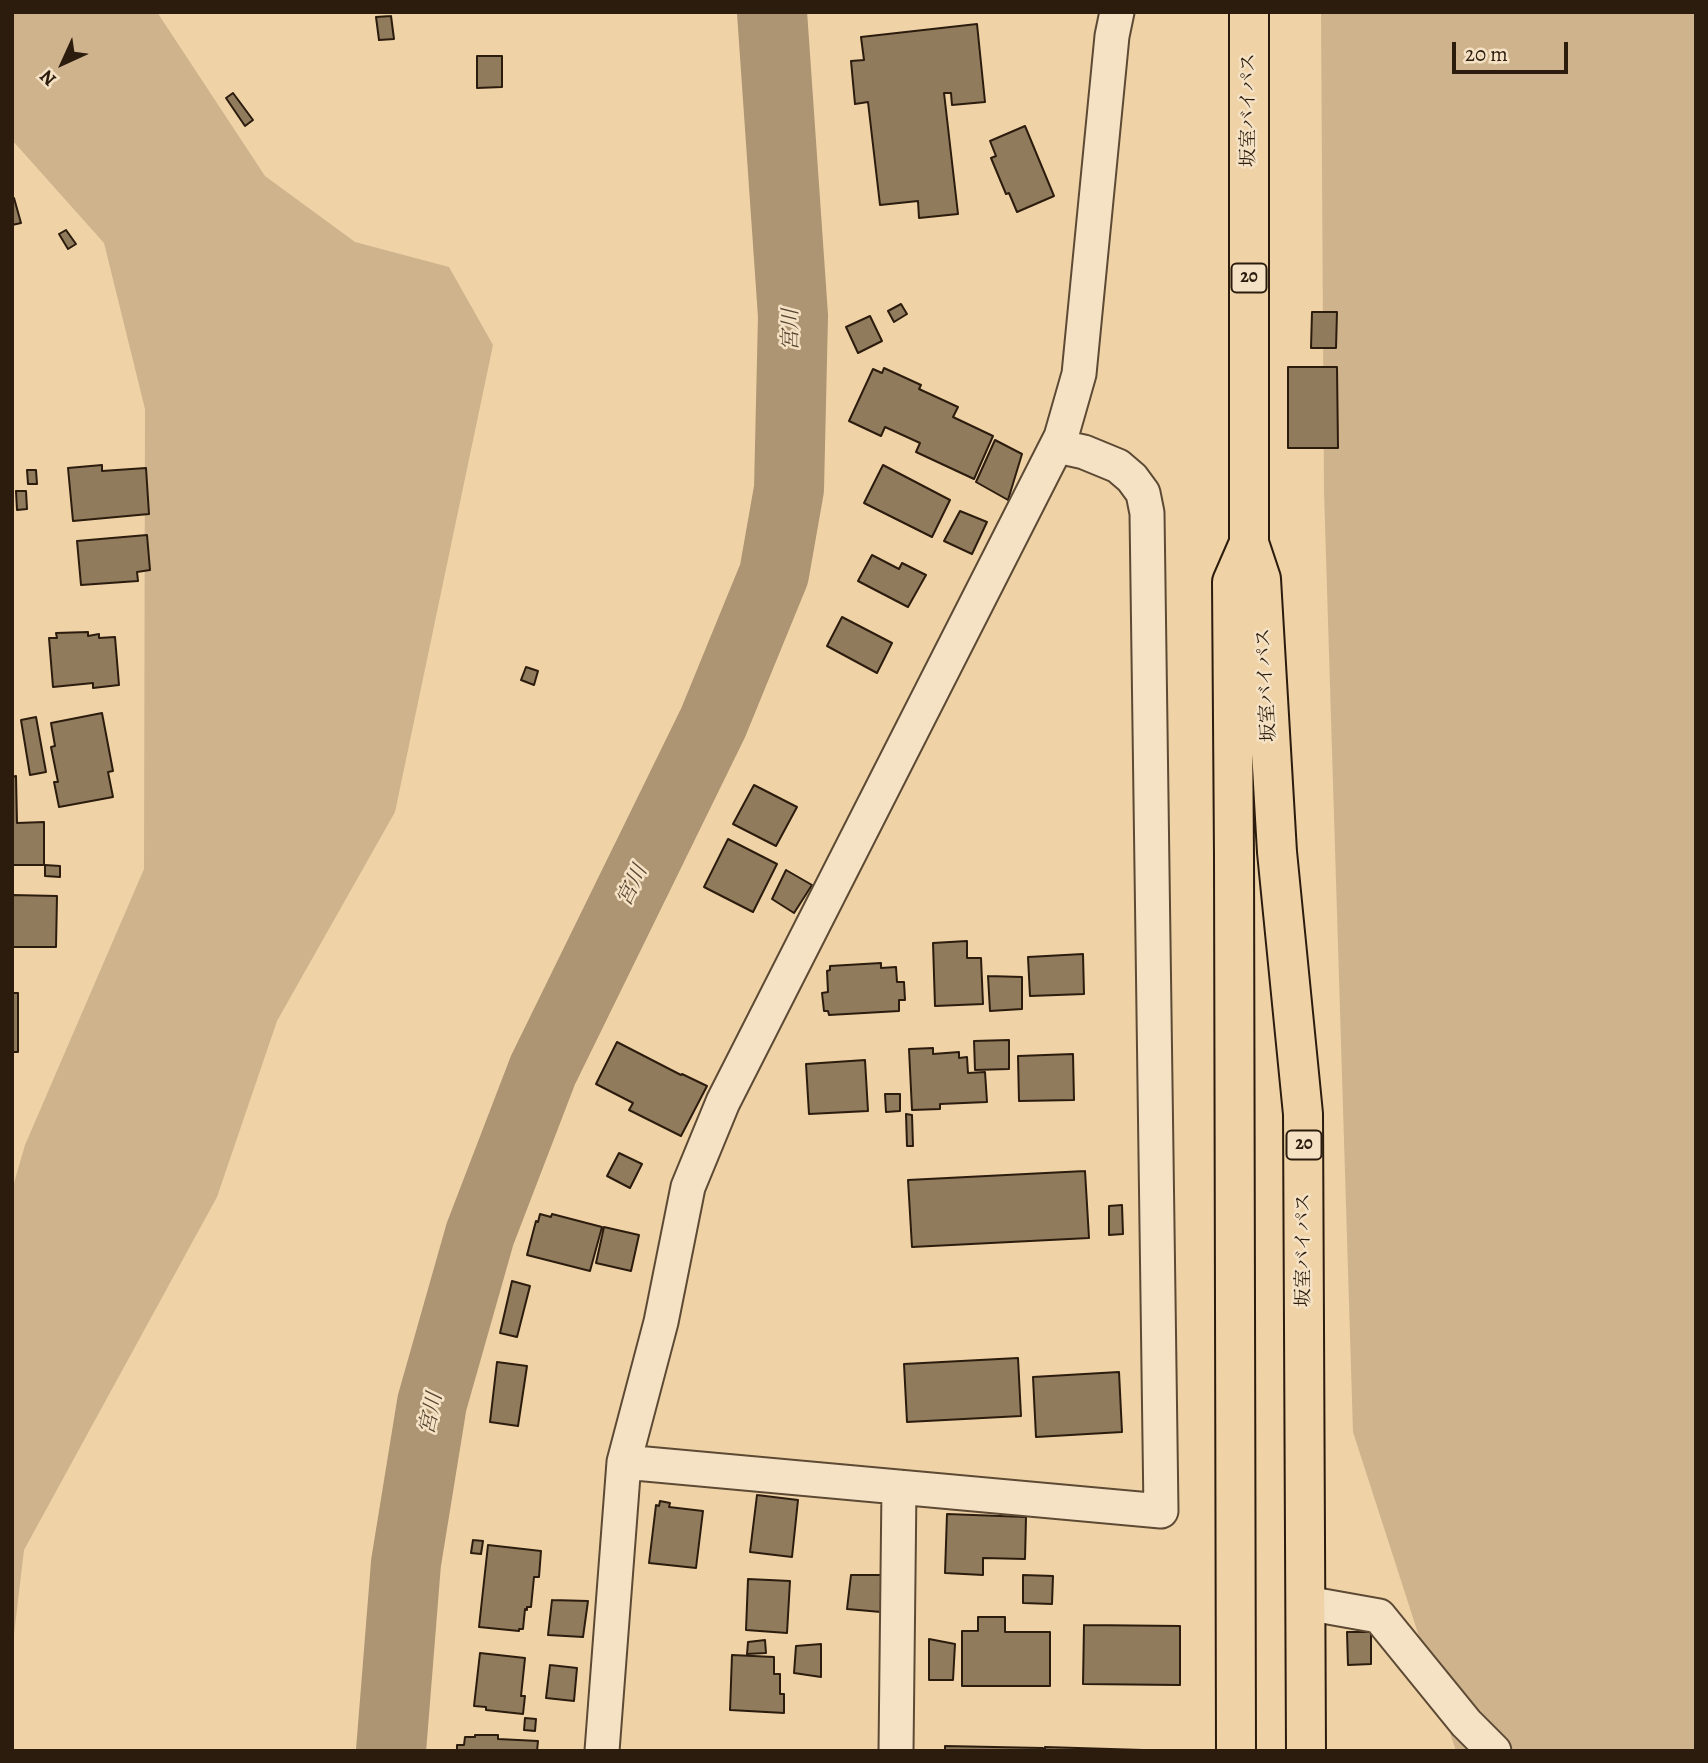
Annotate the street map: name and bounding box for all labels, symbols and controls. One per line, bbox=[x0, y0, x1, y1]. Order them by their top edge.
north arrow bbox=[28, 28, 98, 98]
scale bar bbox=[1456, 28, 1572, 72]
text: 20 m bbox=[1465, 40, 1508, 68]
street label: 坂室バイパス bbox=[1238, 53, 1260, 167]
text: N bbox=[34, 64, 62, 92]
road number: 20 bbox=[1232, 264, 1266, 292]
water label: 宮川 bbox=[779, 309, 805, 351]
street label: 坂室バイパス bbox=[1253, 627, 1281, 743]
water label: 宮川 bbox=[612, 862, 654, 910]
road number: 20 bbox=[1286, 1130, 1322, 1160]
street label: 坂室バイパス bbox=[1293, 1193, 1315, 1307]
water label: 宮川 bbox=[415, 1391, 449, 1437]

